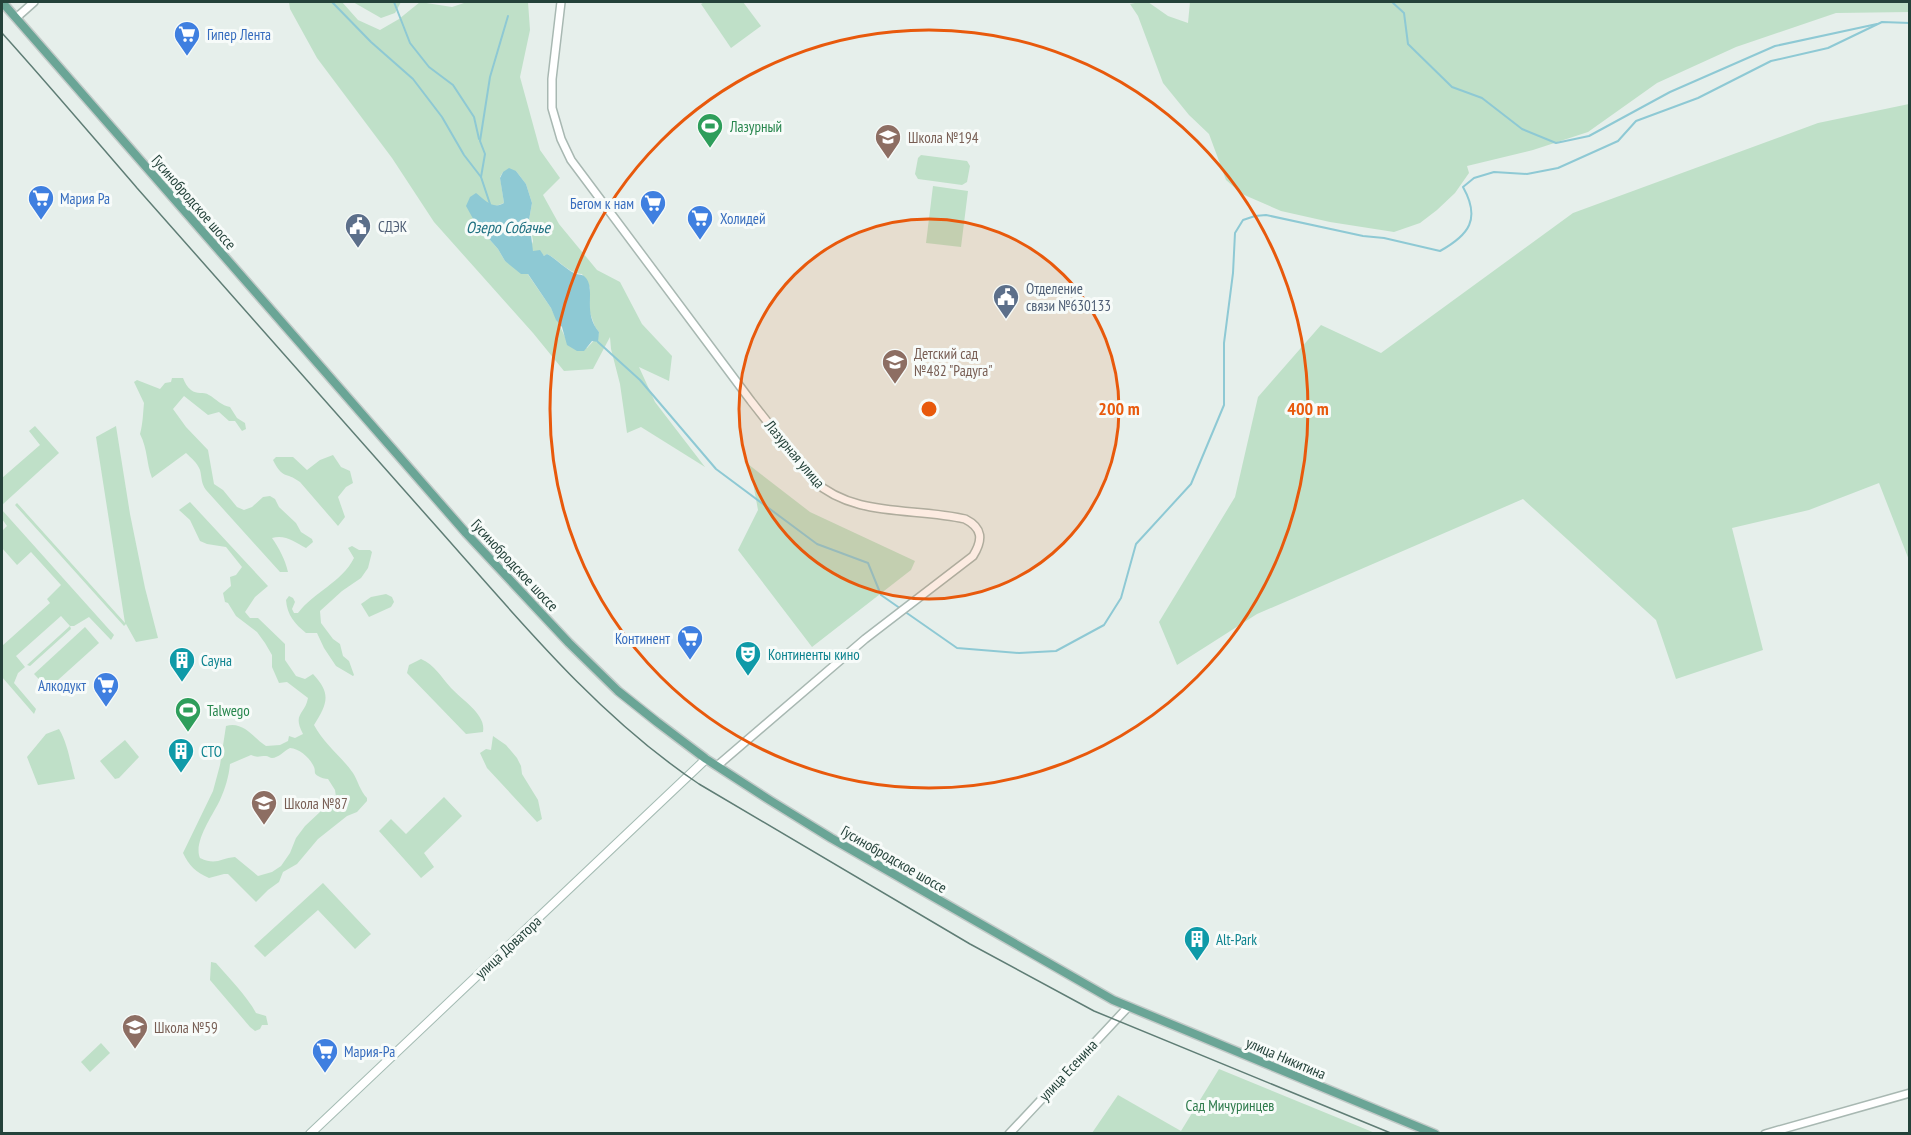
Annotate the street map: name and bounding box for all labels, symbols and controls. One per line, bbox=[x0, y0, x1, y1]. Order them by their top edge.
supermarket icon: Гипер Лента bbox=[172, 19, 202, 57]
place label: Гипер Лента bbox=[207, 25, 271, 44]
sports icon: Лазурный bbox=[695, 111, 725, 149]
place label: Лазурный bbox=[729, 117, 782, 136]
school or university icon: Школа №194 bbox=[873, 122, 903, 160]
place label: Школа №194 bbox=[908, 128, 979, 147]
street label: Гусинобродское шоссе bbox=[148, 151, 240, 253]
supermarket icon: Мария Ра bbox=[26, 183, 56, 221]
supermarket icon: Бегом к нам bbox=[638, 188, 668, 226]
place label: Мария Ра bbox=[60, 189, 110, 208]
place label: Бегом к нам bbox=[570, 194, 634, 213]
supermarket icon: Холидей bbox=[685, 203, 715, 241]
place label: Холидей bbox=[720, 209, 766, 228]
public building icon: СДЭК bbox=[343, 211, 373, 249]
place label: СДЭК bbox=[378, 217, 408, 236]
water label: Озеро Собачье bbox=[466, 217, 551, 237]
place label: Отделение связи №630133 bbox=[1026, 279, 1111, 315]
public building icon: Отделение связи №630133 bbox=[991, 282, 1021, 320]
place label: Детский сад №482 "Радуга" bbox=[914, 344, 993, 380]
school or university icon: Детский сад №482 "Радуга" bbox=[880, 347, 910, 385]
text: 200 m bbox=[1098, 397, 1140, 420]
text: 400 m bbox=[1287, 397, 1329, 420]
centre of rings bbox=[919, 399, 939, 419]
street label: Лазурная улица bbox=[760, 415, 829, 492]
street label: Гусинобродское шоссе bbox=[467, 515, 563, 615]
supermarket icon: Континент bbox=[675, 623, 705, 661]
place label: Континент bbox=[615, 629, 670, 648]
theatre icon: Континенты кино bbox=[733, 639, 763, 677]
building icon: Сауна bbox=[167, 645, 197, 683]
place label: Континенты кино bbox=[768, 645, 860, 664]
place label: Сауна bbox=[201, 651, 232, 670]
supermarket icon: Алкодукт bbox=[91, 670, 121, 708]
place label: Алкодукт bbox=[38, 676, 86, 695]
sports icon: Talwego bbox=[173, 695, 203, 733]
place label: Talwego bbox=[207, 701, 250, 720]
building icon: СТО bbox=[166, 736, 196, 774]
place label: СТО bbox=[201, 742, 222, 761]
school or university icon: Школа №87 bbox=[249, 788, 279, 826]
place label: Школа №87 bbox=[284, 794, 348, 813]
street label: Гусинобродское шоссе bbox=[838, 821, 950, 897]
street label: улица Доватора bbox=[471, 912, 545, 982]
building icon: Alt-Park bbox=[1182, 924, 1212, 962]
place label: Alt-Park bbox=[1216, 930, 1257, 949]
school or university icon: Школа №59 bbox=[120, 1012, 150, 1050]
place label: Школа №59 bbox=[154, 1018, 218, 1037]
street label: улица Никитина bbox=[1243, 1033, 1329, 1083]
street label: улица Есенина bbox=[1035, 1035, 1101, 1105]
supermarket icon: Мария-Ра bbox=[310, 1036, 340, 1074]
place label: Мария-Ра bbox=[344, 1042, 395, 1061]
park label: Сад Мичуринцев bbox=[1186, 1096, 1274, 1115]

